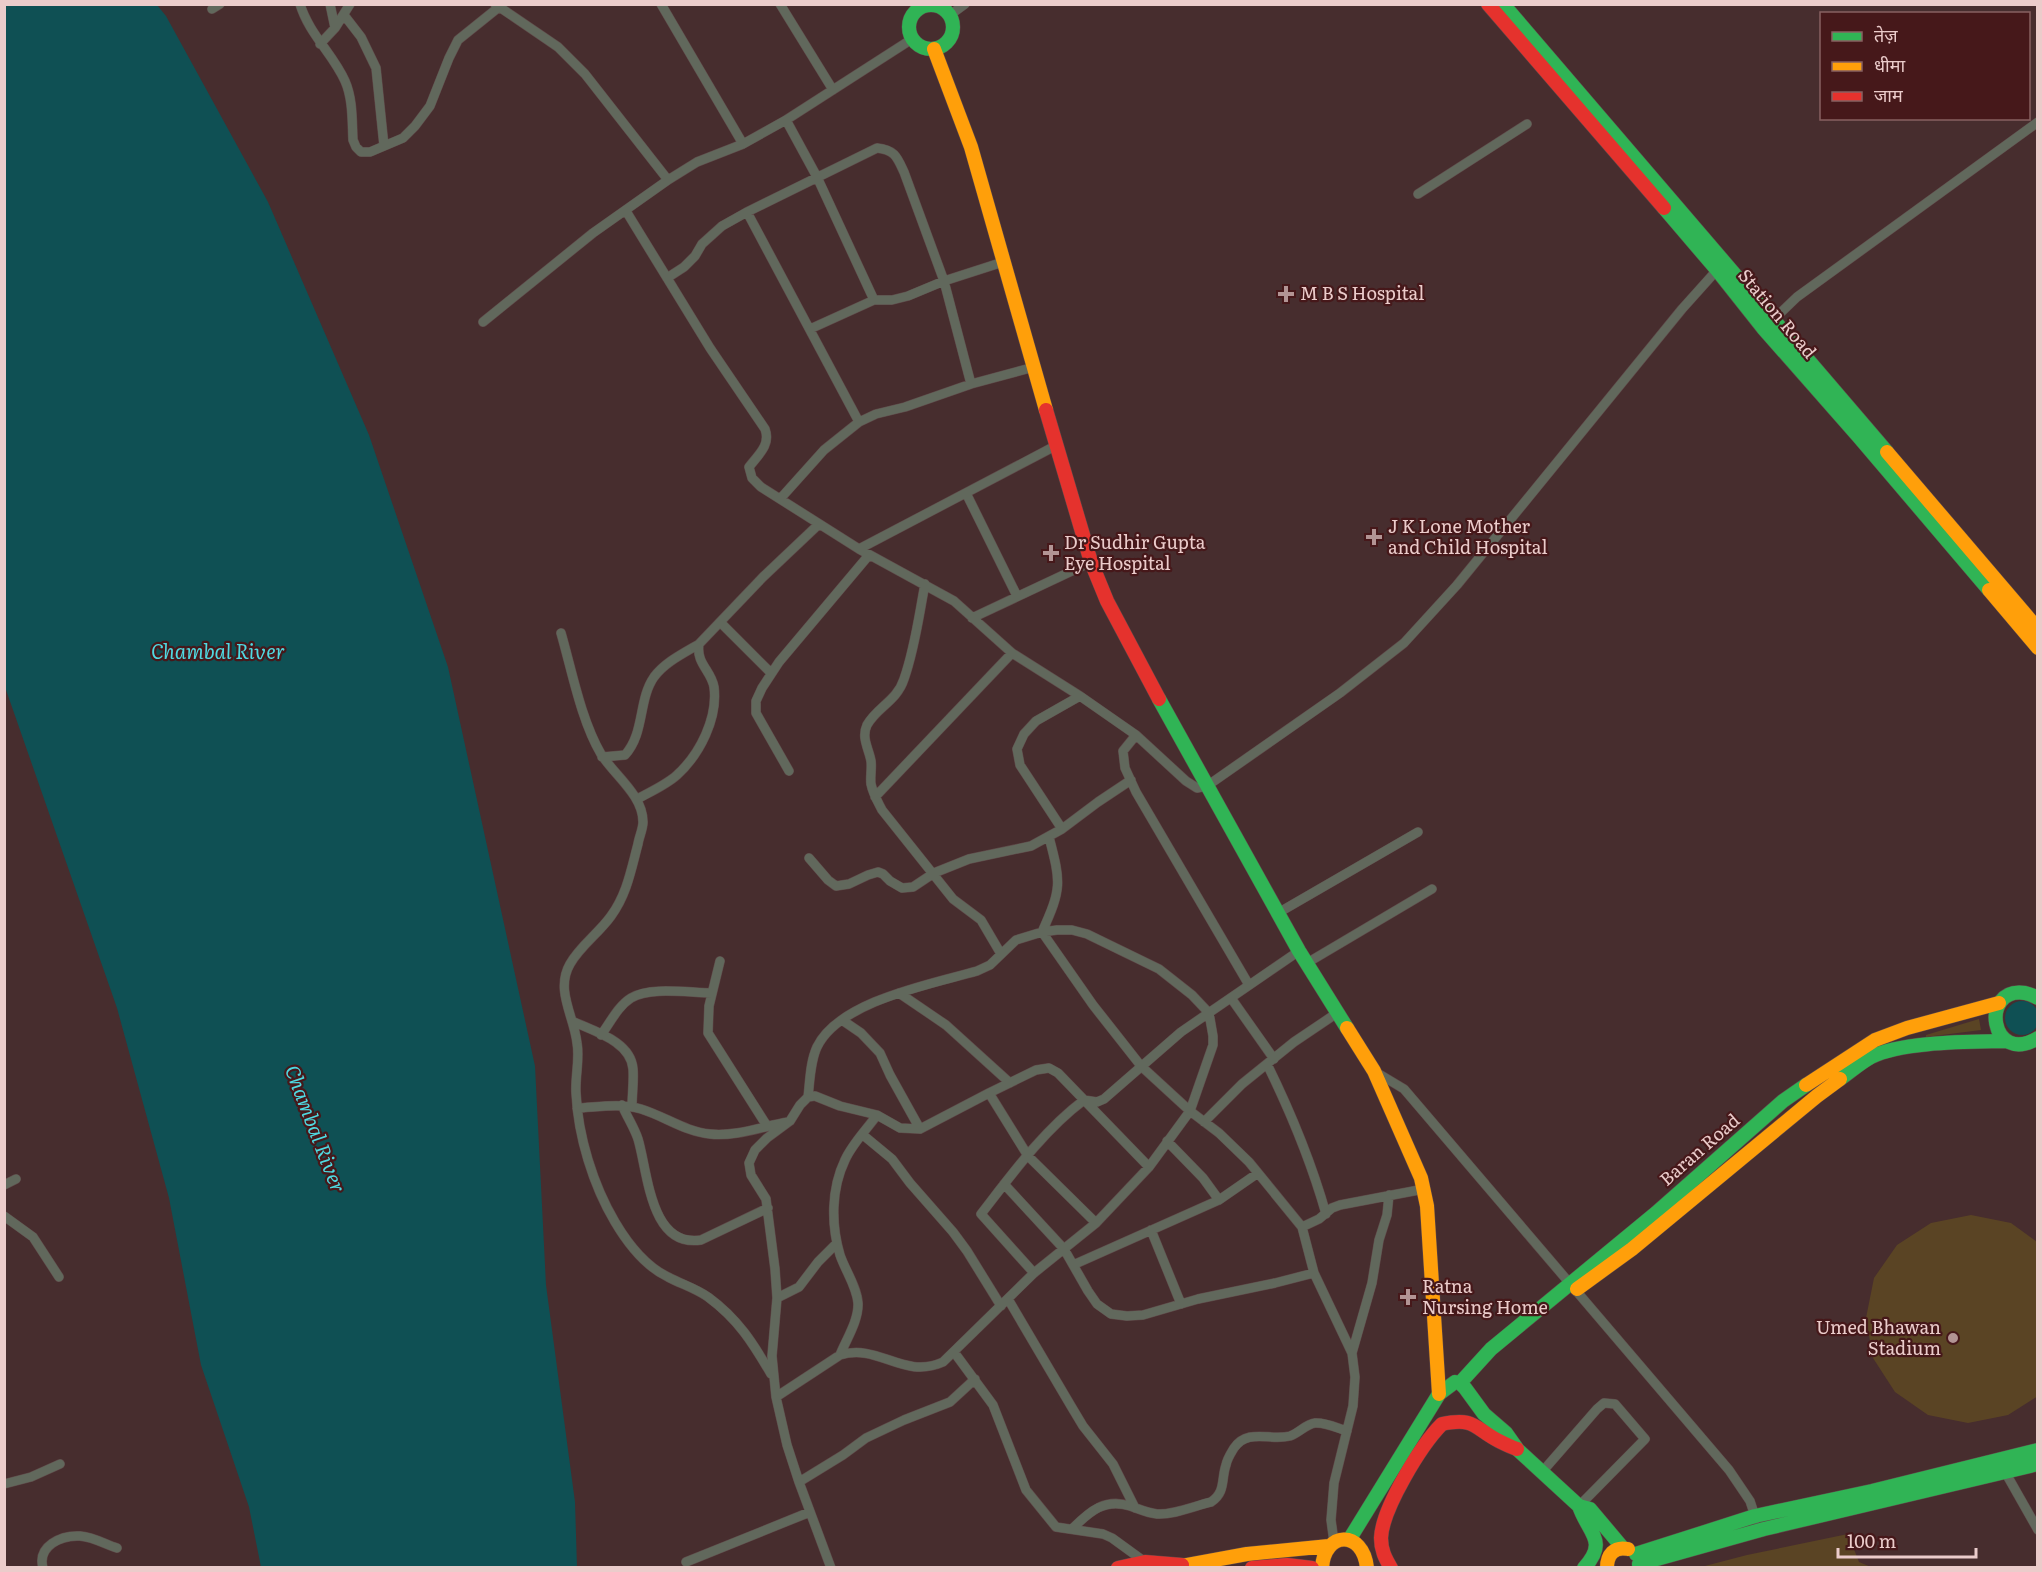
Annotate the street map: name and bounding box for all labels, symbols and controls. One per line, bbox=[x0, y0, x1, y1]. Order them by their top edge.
legend bbox=[1820, 12, 2030, 120]
text: तेज़ bbox=[1874, 21, 1898, 48]
text: धीमा bbox=[1874, 51, 1905, 78]
text: जाम bbox=[1874, 81, 1904, 108]
street label: Station Road bbox=[1733, 262, 1824, 364]
place label: M B S Hospital bbox=[1300, 279, 1424, 306]
marker: M B S Hospital bbox=[1277, 285, 1295, 303]
place label: J K Lone Mother and Child Hospital bbox=[1388, 512, 1547, 560]
place label: Dr Sudhir Gupta Eye Hospital bbox=[1064, 528, 1206, 576]
marker: J K Lone Mother and Child Hospital bbox=[1365, 528, 1383, 546]
marker: Dr Sudhir Gupta Eye Hospital bbox=[1042, 544, 1060, 562]
water label: Chambal River bbox=[151, 635, 285, 665]
water label: Chambal River bbox=[279, 1060, 355, 1196]
street label: Baran Road bbox=[1653, 1106, 1745, 1191]
place label: Ratna Nursing Home bbox=[1422, 1272, 1548, 1320]
marker: Ratna Nursing Home bbox=[1399, 1288, 1417, 1306]
place label: Umed Bhawan Stadium bbox=[1816, 1313, 1941, 1361]
marker: Umed Bhawan Stadium bbox=[1946, 1331, 1960, 1345]
scale bar bbox=[1838, 1521, 1976, 1559]
text: 100 m bbox=[1847, 1527, 1896, 1554]

